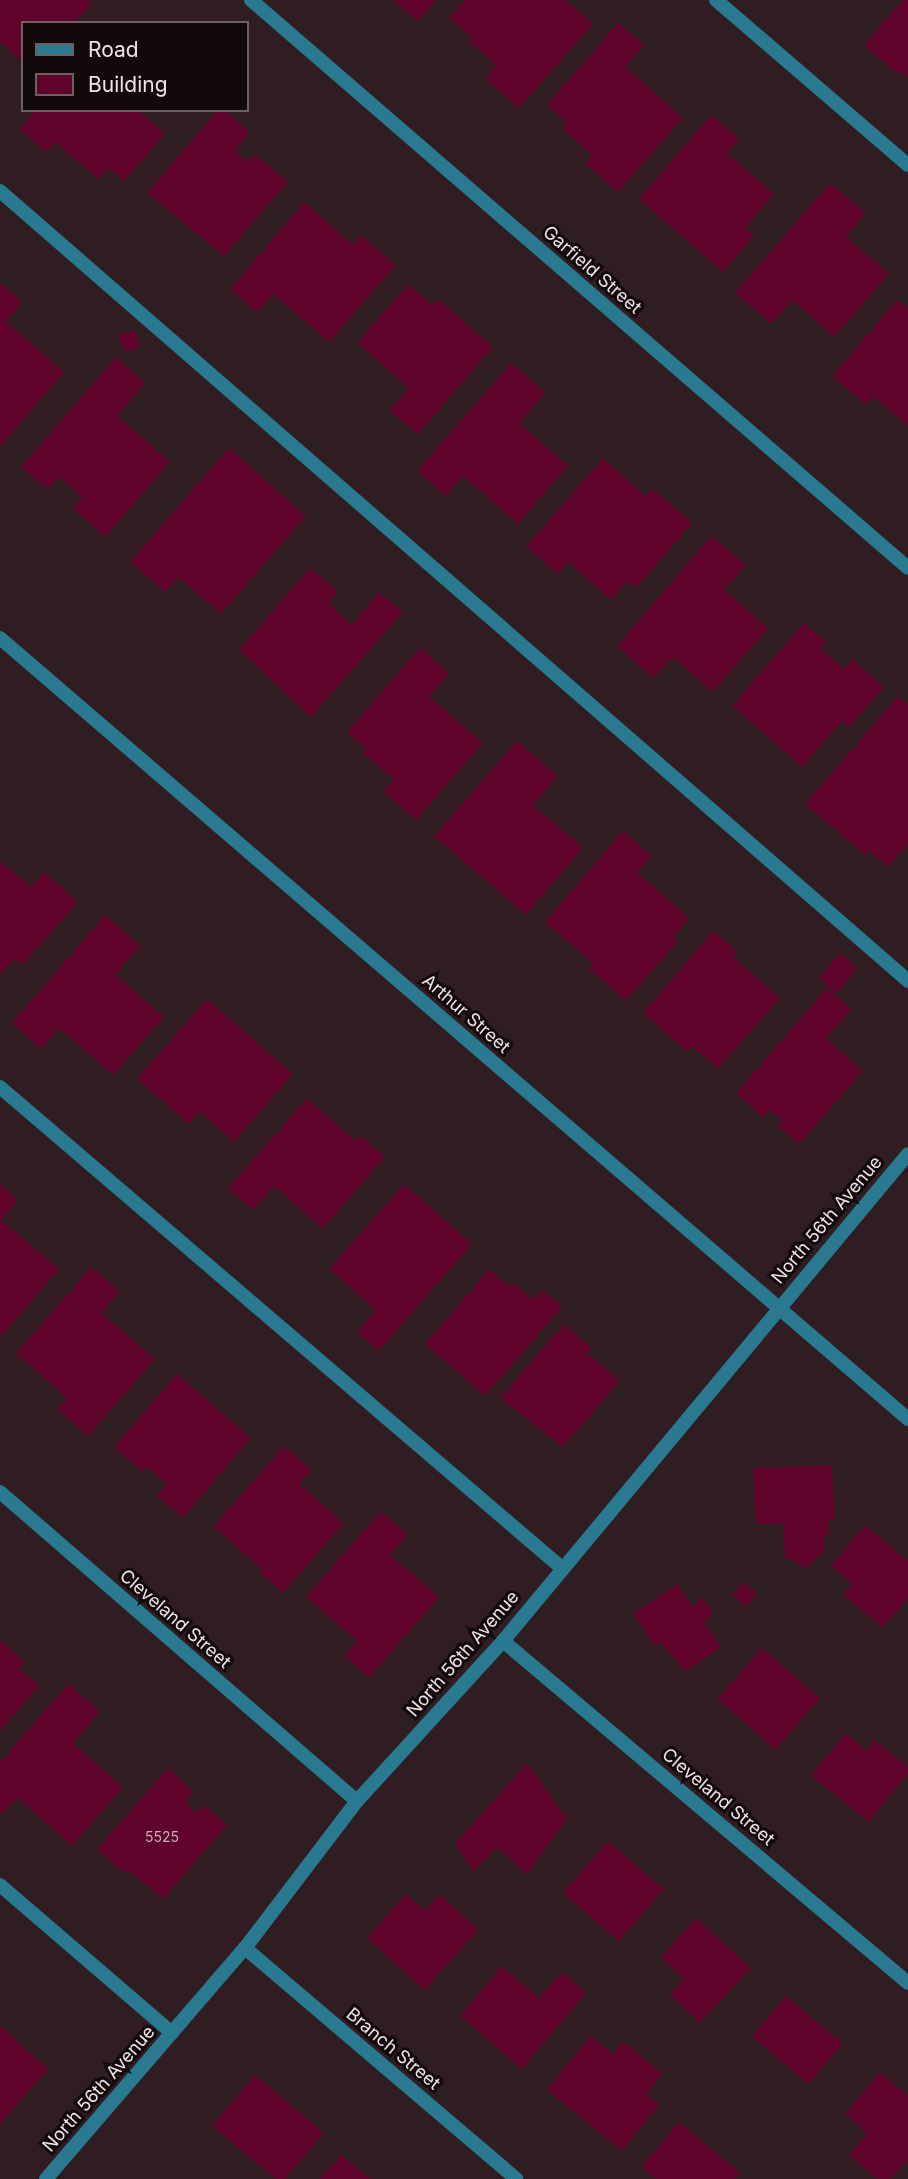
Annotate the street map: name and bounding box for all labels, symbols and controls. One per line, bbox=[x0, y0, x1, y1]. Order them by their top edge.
legend bbox=[21, 21, 248, 112]
text: Road bbox=[88, 37, 139, 62]
text: Building bbox=[88, 72, 168, 97]
street label: Garfield Street bbox=[538, 221, 646, 319]
street label: Arthur Street bbox=[418, 970, 514, 1058]
street label: North 56th Avenue bbox=[767, 1152, 887, 1288]
street label: Cleveland Street bbox=[115, 1565, 235, 1673]
street label: North 56th Avenue bbox=[402, 1587, 524, 1721]
street label: Cleveland Street bbox=[657, 1744, 779, 1850]
house number: 5525 bbox=[145, 1829, 179, 1845]
street label: Branch Street bbox=[342, 2003, 444, 2095]
street label: North 56th Avenue bbox=[38, 2022, 160, 2156]

